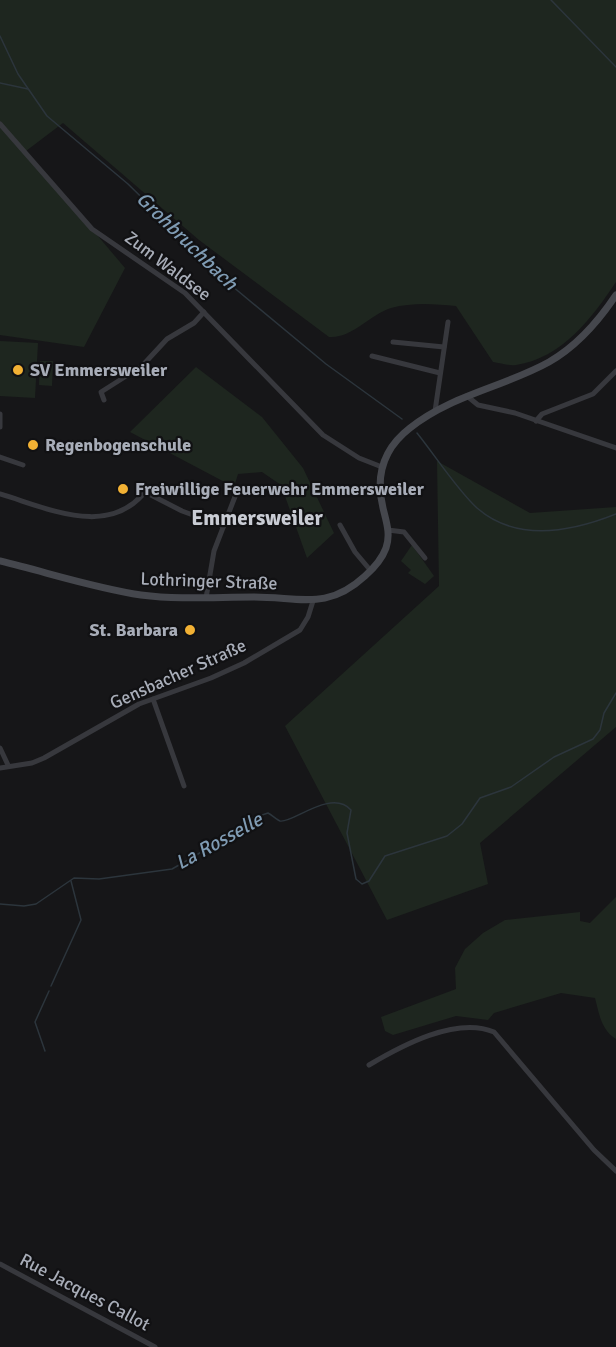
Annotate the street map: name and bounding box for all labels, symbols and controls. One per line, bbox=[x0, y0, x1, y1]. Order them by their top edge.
water label: Grohbruchbach bbox=[131, 186, 244, 296]
street label: Zum Waldsee bbox=[121, 226, 215, 306]
place label: SV Emmersweiler bbox=[30, 359, 168, 381]
marker: SV Emmersweiler bbox=[11, 363, 25, 377]
place label: Regenbogenschule bbox=[45, 434, 191, 456]
marker: Regenbogenschule bbox=[26, 438, 40, 452]
place label: Freiwillige Feuerwehr Emmersweiler bbox=[135, 478, 425, 500]
marker: Freiwillige Feuerwehr Emmersweiler bbox=[116, 482, 130, 496]
district label: Emmersweiler bbox=[191, 505, 323, 531]
street label: Lothringer Straße bbox=[140, 568, 278, 594]
place label: St. Barbara bbox=[90, 619, 178, 641]
marker: St. Barbara bbox=[183, 623, 197, 637]
street label: Gensbacher Straße bbox=[106, 634, 250, 714]
water label: La Rosselle bbox=[171, 806, 268, 875]
street label: Rue Jacques Callot bbox=[16, 1248, 154, 1336]

